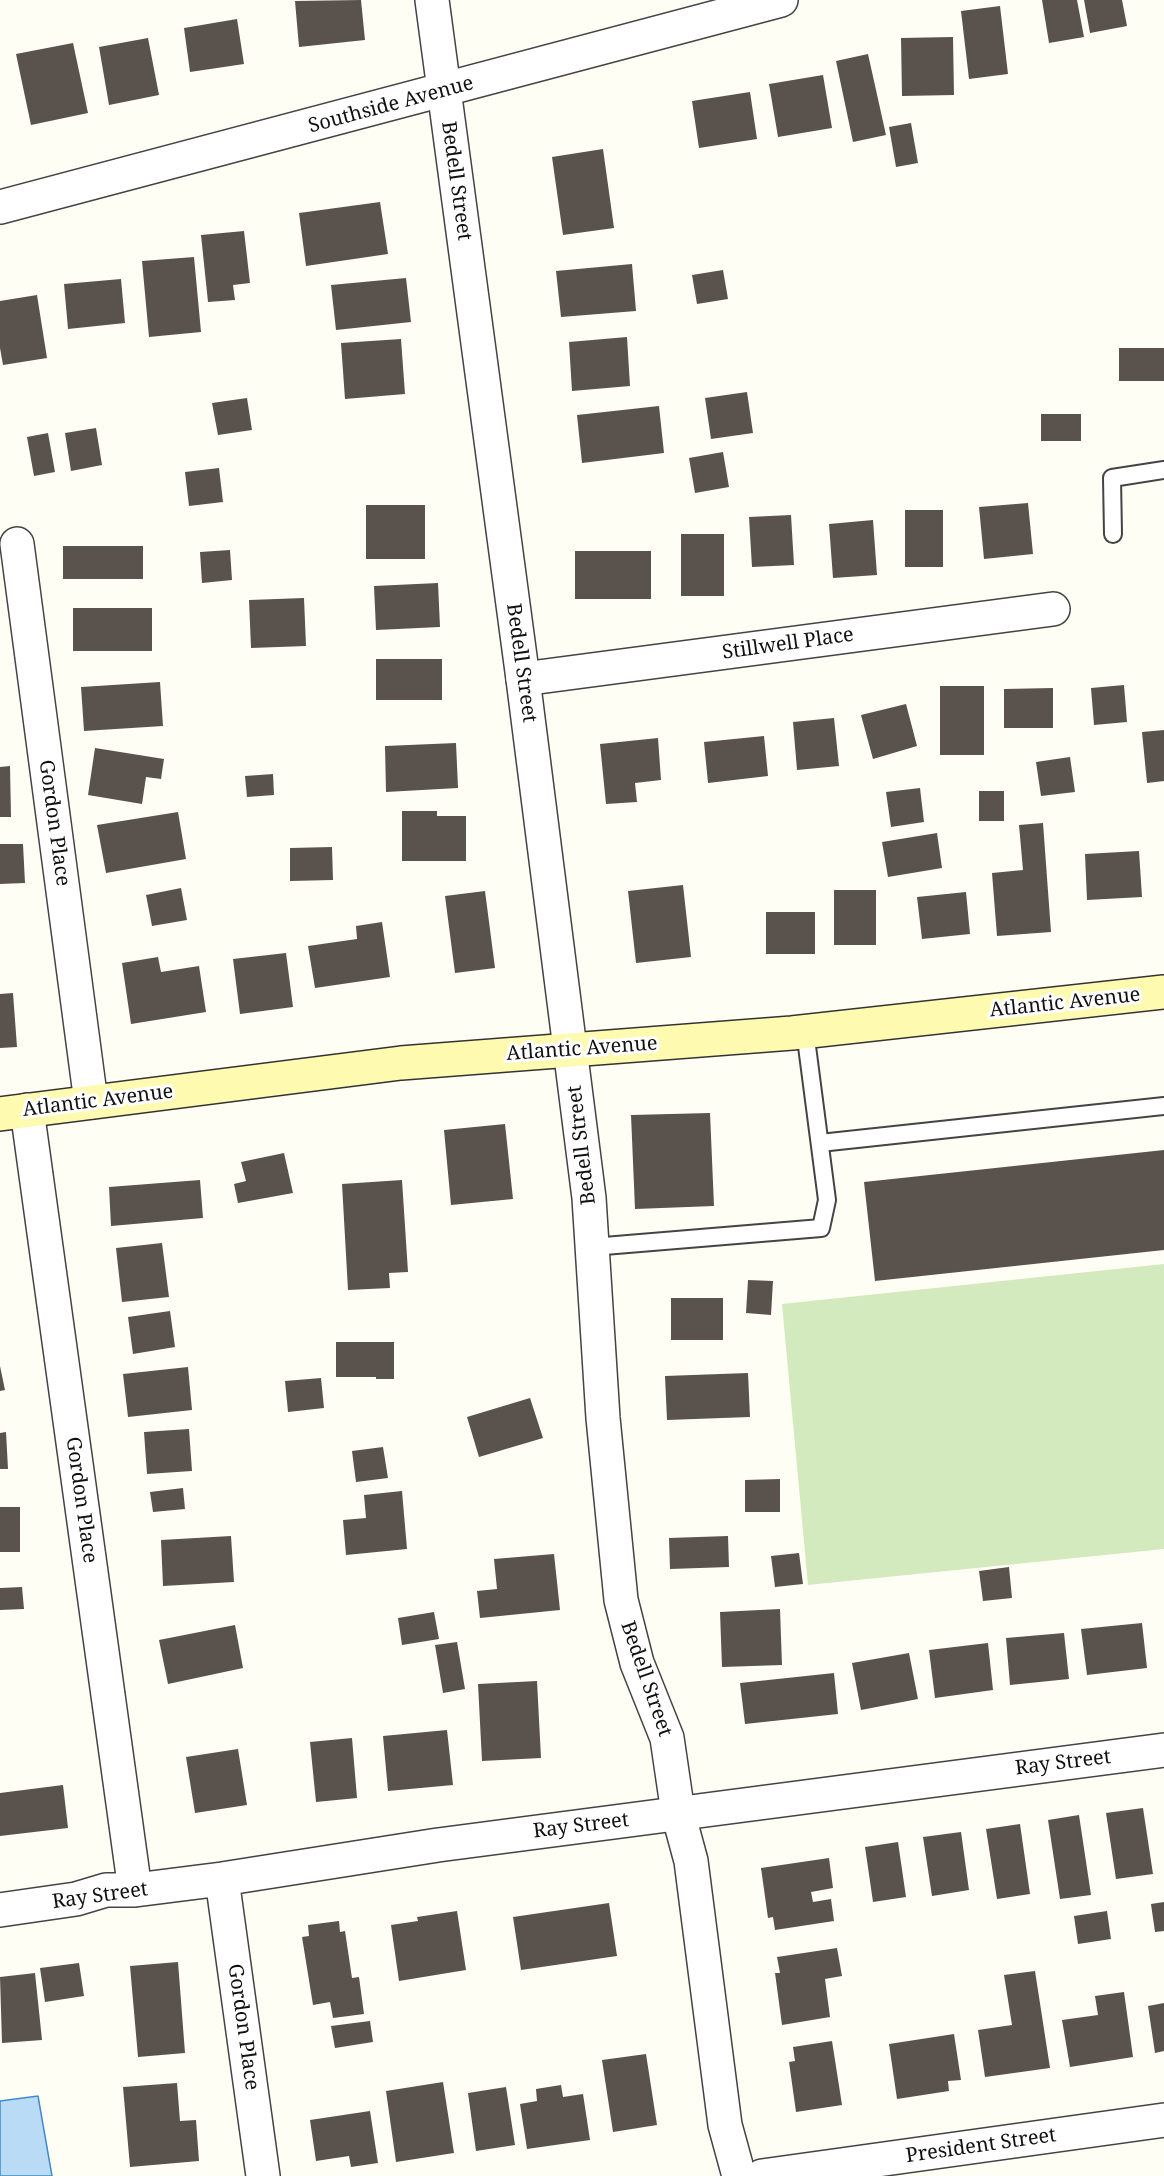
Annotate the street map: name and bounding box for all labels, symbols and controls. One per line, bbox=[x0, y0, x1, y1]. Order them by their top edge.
street label: Southside Avenue bbox=[306, 71, 476, 139]
street label: Bedell Street bbox=[436, 120, 476, 242]
street label: Bedell Street bbox=[501, 602, 541, 724]
street label: Stillwell Place bbox=[721, 623, 855, 665]
street label: Gordon Place bbox=[33, 758, 75, 888]
street label: Atlantic Avenue bbox=[988, 983, 1142, 1023]
street label: Atlantic Avenue bbox=[506, 1032, 658, 1066]
street label: Atlantic Avenue bbox=[21, 1080, 175, 1122]
street label: Bedell Street bbox=[563, 1084, 601, 1206]
street label: Gordon Place bbox=[60, 1435, 102, 1565]
street label: Bedell Street bbox=[615, 1618, 677, 1740]
street label: Ray Street bbox=[1014, 1745, 1112, 1781]
street label: Ray Street bbox=[532, 1808, 630, 1844]
street label: Ray Street bbox=[51, 1877, 149, 1915]
street label: Gordon Place bbox=[222, 1962, 264, 2092]
street label: President Street bbox=[904, 2124, 1058, 2168]

